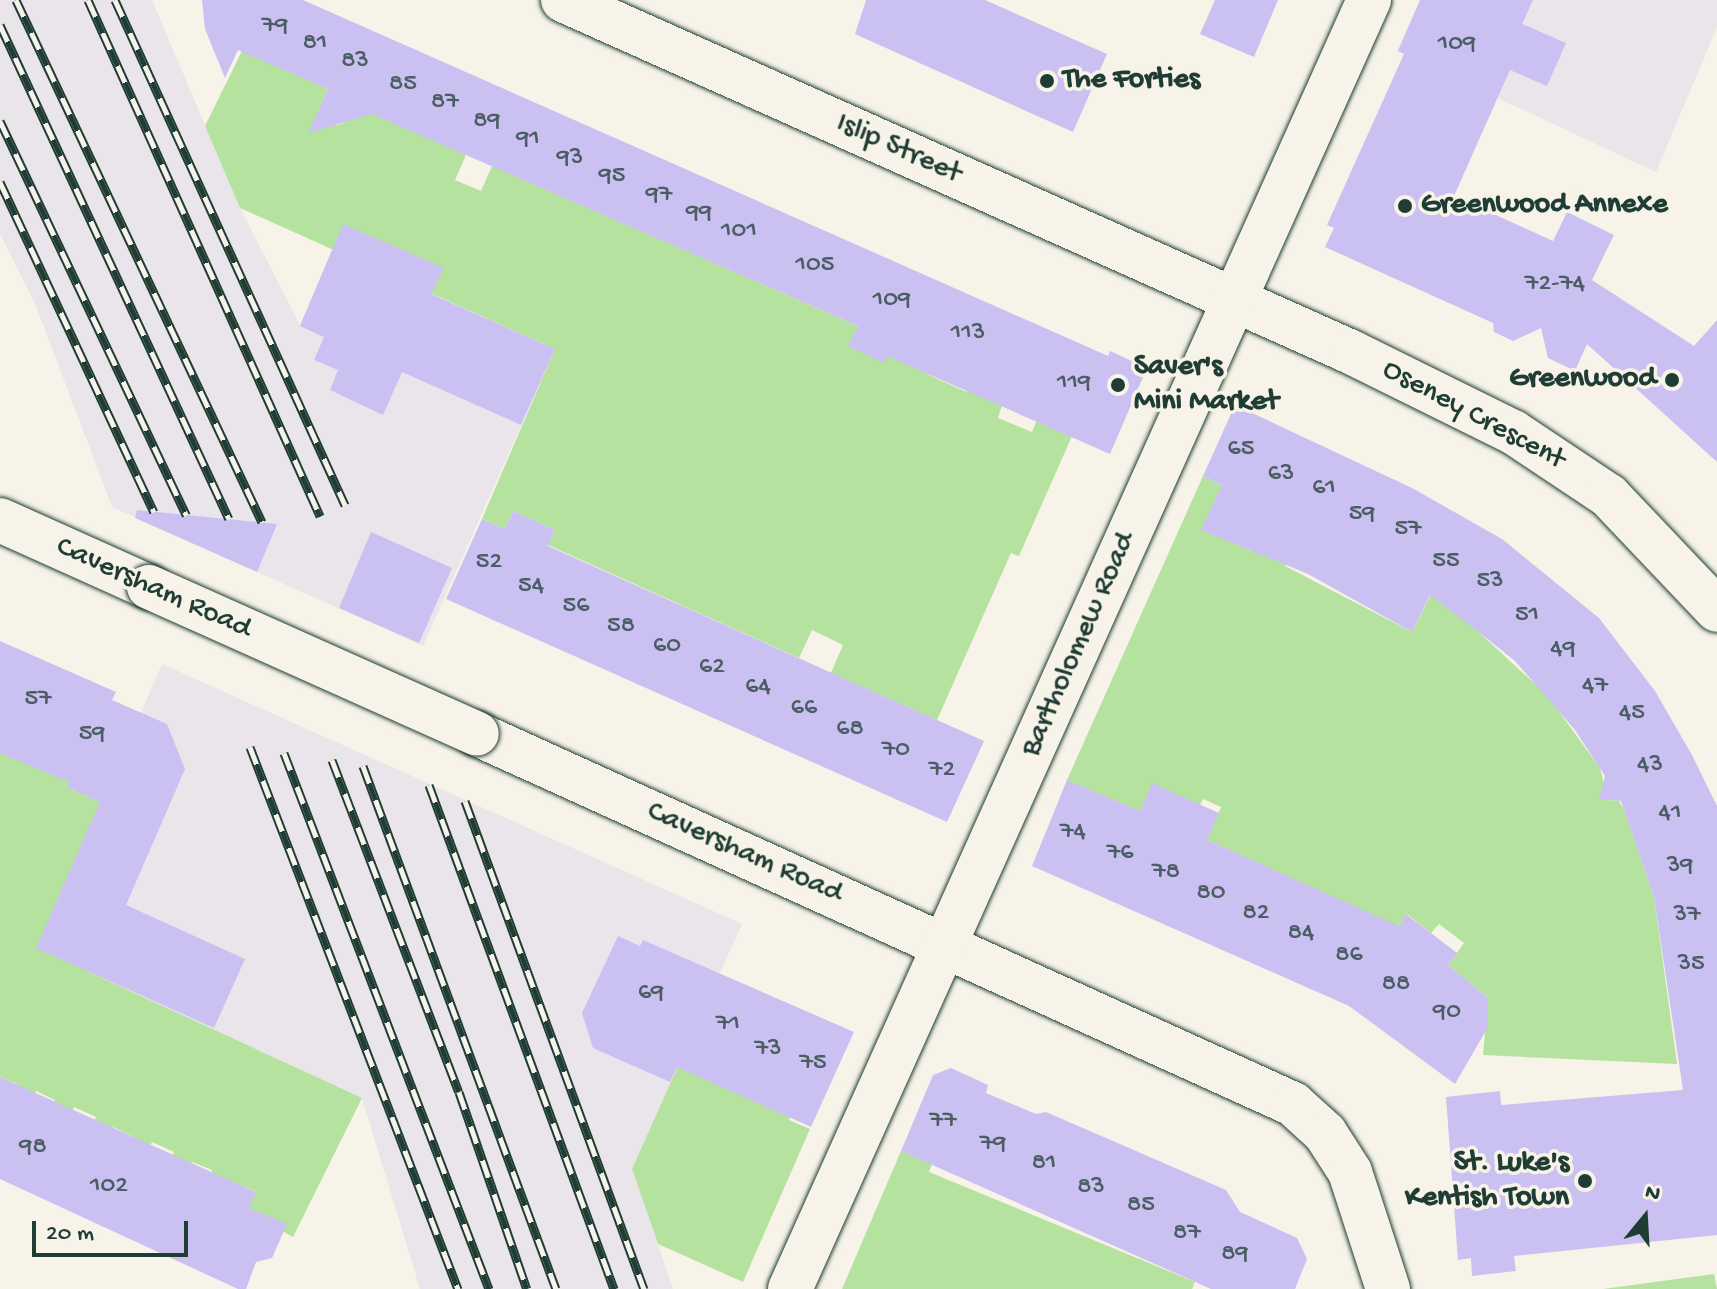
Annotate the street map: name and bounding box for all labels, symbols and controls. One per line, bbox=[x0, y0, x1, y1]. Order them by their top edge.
house number: 79 bbox=[262, 11, 288, 43]
house number: 81 bbox=[303, 28, 327, 60]
house number: 109 bbox=[1438, 29, 1476, 61]
house number: 83 bbox=[341, 46, 369, 78]
place label: The Forties bbox=[1063, 63, 1200, 99]
house number: 85 bbox=[389, 69, 417, 101]
marker: The Forties bbox=[1038, 72, 1056, 90]
house number: 87 bbox=[431, 87, 459, 119]
house number: 89 bbox=[473, 106, 501, 138]
street label: Islip Street bbox=[830, 106, 966, 194]
house number: 91 bbox=[516, 124, 540, 156]
house number: 93 bbox=[557, 143, 583, 175]
house number: 95 bbox=[599, 161, 625, 193]
house number: 97 bbox=[646, 180, 672, 212]
place label: Greenwood Annexe bbox=[1421, 188, 1668, 224]
marker: Greenwood Annexe bbox=[1396, 197, 1414, 215]
house number: 99 bbox=[686, 198, 712, 230]
house number: 101 bbox=[721, 216, 757, 248]
house number: 105 bbox=[796, 250, 834, 282]
house number: 72-74 bbox=[1525, 269, 1585, 301]
house number: 109 bbox=[873, 285, 911, 317]
house number: 113 bbox=[951, 318, 985, 350]
place label: Saver's Mini Market bbox=[1134, 350, 1278, 420]
street label: Oseney Crescent bbox=[1375, 353, 1571, 479]
place label: Greenwood bbox=[1509, 362, 1656, 398]
house number: 119 bbox=[1057, 368, 1091, 400]
marker: Greenwood bbox=[1663, 371, 1681, 389]
marker: Saver's Mini Market bbox=[1109, 376, 1127, 394]
house number: 65 bbox=[1228, 434, 1254, 466]
house number: 63 bbox=[1268, 459, 1294, 491]
house number: 61 bbox=[1312, 473, 1336, 505]
house number: 59 bbox=[1349, 499, 1375, 531]
house number: 57 bbox=[1394, 514, 1422, 546]
street label: Bartholomew Road bbox=[1014, 527, 1146, 763]
street label: Caversham Road bbox=[50, 530, 256, 648]
house number: 55 bbox=[1432, 546, 1460, 578]
house number: 52 bbox=[476, 547, 502, 579]
house number: 53 bbox=[1476, 566, 1504, 598]
house number: 54 bbox=[518, 571, 544, 603]
house number: 56 bbox=[563, 591, 589, 623]
house number: 51 bbox=[1515, 600, 1539, 632]
house number: 58 bbox=[607, 611, 635, 643]
house number: 60 bbox=[653, 631, 681, 663]
house number: 49 bbox=[1550, 634, 1576, 666]
house number: 62 bbox=[699, 652, 725, 684]
house number: 47 bbox=[1582, 671, 1608, 703]
house number: 64 bbox=[745, 672, 771, 704]
house number: 57 bbox=[24, 684, 52, 716]
house number: 66 bbox=[791, 693, 817, 725]
house number: 45 bbox=[1619, 698, 1645, 730]
house number: 68 bbox=[836, 714, 864, 746]
house number: 59 bbox=[79, 719, 105, 751]
house number: 70 bbox=[882, 735, 910, 767]
house number: 43 bbox=[1637, 750, 1663, 782]
house number: 72 bbox=[929, 755, 955, 787]
street label: Caversham Road bbox=[641, 795, 847, 913]
house number: 41 bbox=[1659, 798, 1681, 830]
house number: 74 bbox=[1060, 817, 1086, 849]
house number: 76 bbox=[1107, 838, 1133, 870]
house number: 39 bbox=[1667, 851, 1693, 883]
house number: 78 bbox=[1152, 857, 1180, 889]
house number: 80 bbox=[1196, 878, 1226, 910]
house number: 82 bbox=[1243, 898, 1269, 930]
house number: 37 bbox=[1673, 900, 1701, 932]
house number: 84 bbox=[1288, 918, 1314, 950]
house number: 86 bbox=[1335, 940, 1363, 972]
house number: 35 bbox=[1677, 949, 1705, 981]
house number: 88 bbox=[1382, 969, 1410, 1001]
house number: 69 bbox=[638, 978, 664, 1010]
house number: 90 bbox=[1433, 997, 1461, 1029]
house number: 71 bbox=[716, 1009, 740, 1041]
house number: 73 bbox=[754, 1034, 782, 1066]
house number: 75 bbox=[799, 1048, 827, 1080]
house number: 77 bbox=[929, 1106, 957, 1138]
house number: 79 bbox=[980, 1129, 1006, 1161]
house number: 98 bbox=[19, 1132, 47, 1164]
place label: St. Luke's Kentish Town bbox=[1405, 1146, 1569, 1216]
house number: 81 bbox=[1032, 1148, 1056, 1180]
house number: 102 bbox=[90, 1171, 128, 1203]
house number: 83 bbox=[1077, 1172, 1105, 1204]
marker: St. Luke's Kentish Town bbox=[1576, 1172, 1594, 1190]
north arrow bbox=[1605, 1177, 1685, 1257]
text: N bbox=[1642, 1180, 1663, 1209]
house number: 85 bbox=[1127, 1190, 1155, 1222]
scale bar bbox=[36, 1205, 192, 1255]
house number: 87 bbox=[1173, 1218, 1201, 1250]
text: 20 m bbox=[46, 1220, 94, 1249]
house number: 89 bbox=[1221, 1239, 1249, 1271]

